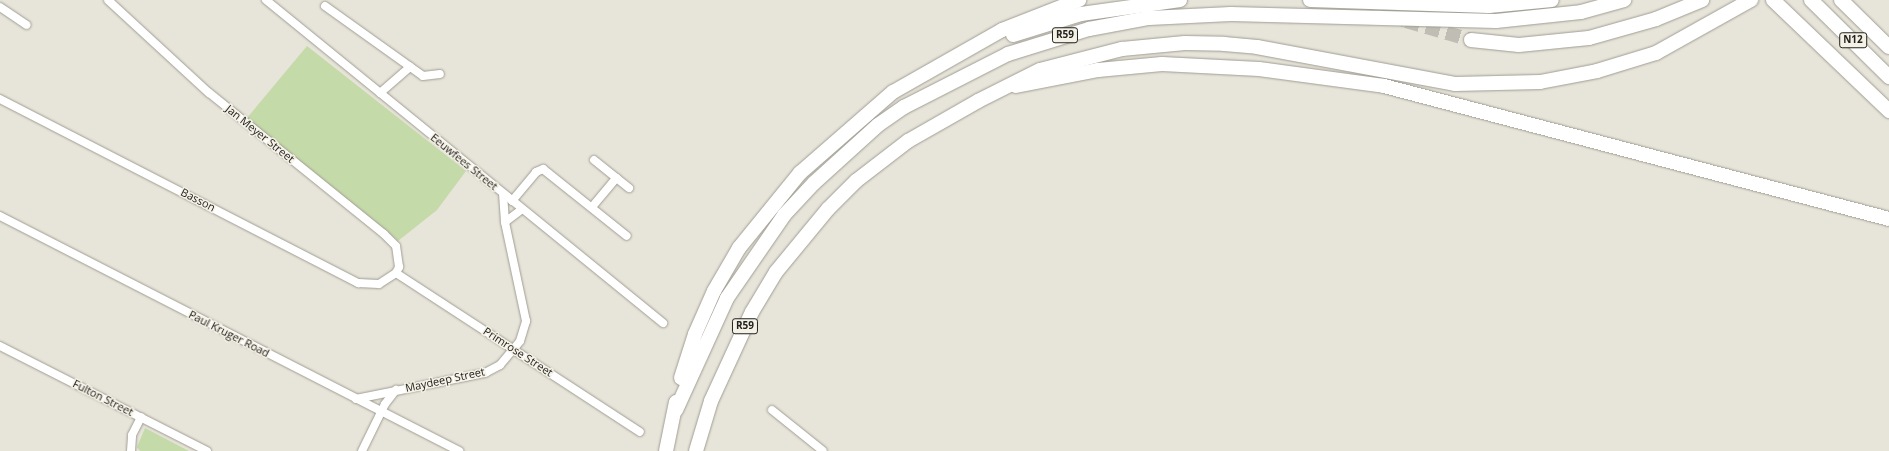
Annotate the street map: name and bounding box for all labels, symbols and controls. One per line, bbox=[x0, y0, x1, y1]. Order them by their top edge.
road number: R59 bbox=[1051, 27, 1079, 43]
road number: N12 bbox=[1839, 32, 1867, 48]
street label: Jan Meyer Street bbox=[223, 102, 297, 166]
street label: Eeuwfees Street bbox=[428, 131, 500, 193]
street label: Basson bbox=[178, 186, 218, 214]
street label: Paul Kruger Road bbox=[186, 308, 272, 360]
road number: R59 bbox=[731, 318, 759, 334]
street label: Primrose Street bbox=[481, 325, 555, 379]
street label: Maydeep Street bbox=[404, 365, 486, 395]
street label: Fulton Street bbox=[71, 377, 135, 419]

